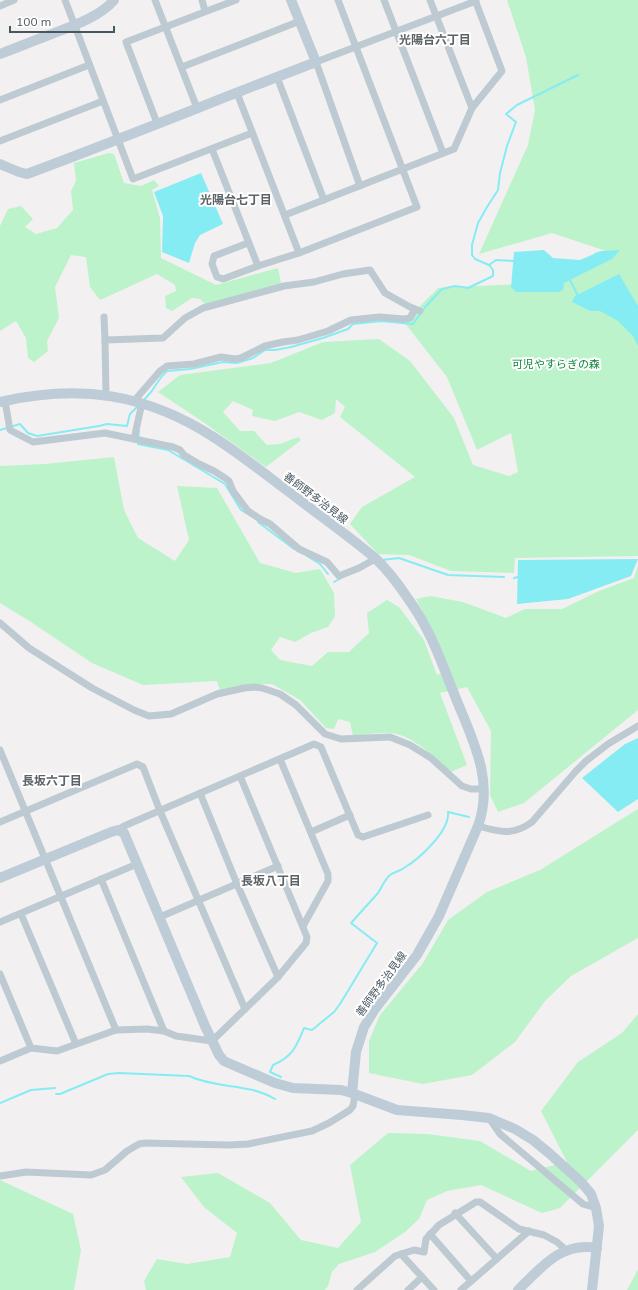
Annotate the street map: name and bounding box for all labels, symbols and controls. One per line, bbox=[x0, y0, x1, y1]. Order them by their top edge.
scale bar bbox=[10, 8, 114, 34]
text: 100 m bbox=[16, 14, 51, 29]
district label: 光陽台六丁目 bbox=[399, 32, 471, 47]
district label: 光陽台七丁目 bbox=[200, 192, 272, 207]
park label: 可児やすらぎの森 bbox=[512, 357, 600, 371]
street label: 善師野多治見線 bbox=[281, 469, 351, 527]
district label: 長坂六丁目 bbox=[22, 773, 82, 788]
district label: 長坂八丁目 bbox=[241, 873, 301, 888]
street label: 善師野多治見線 bbox=[353, 949, 409, 1019]

